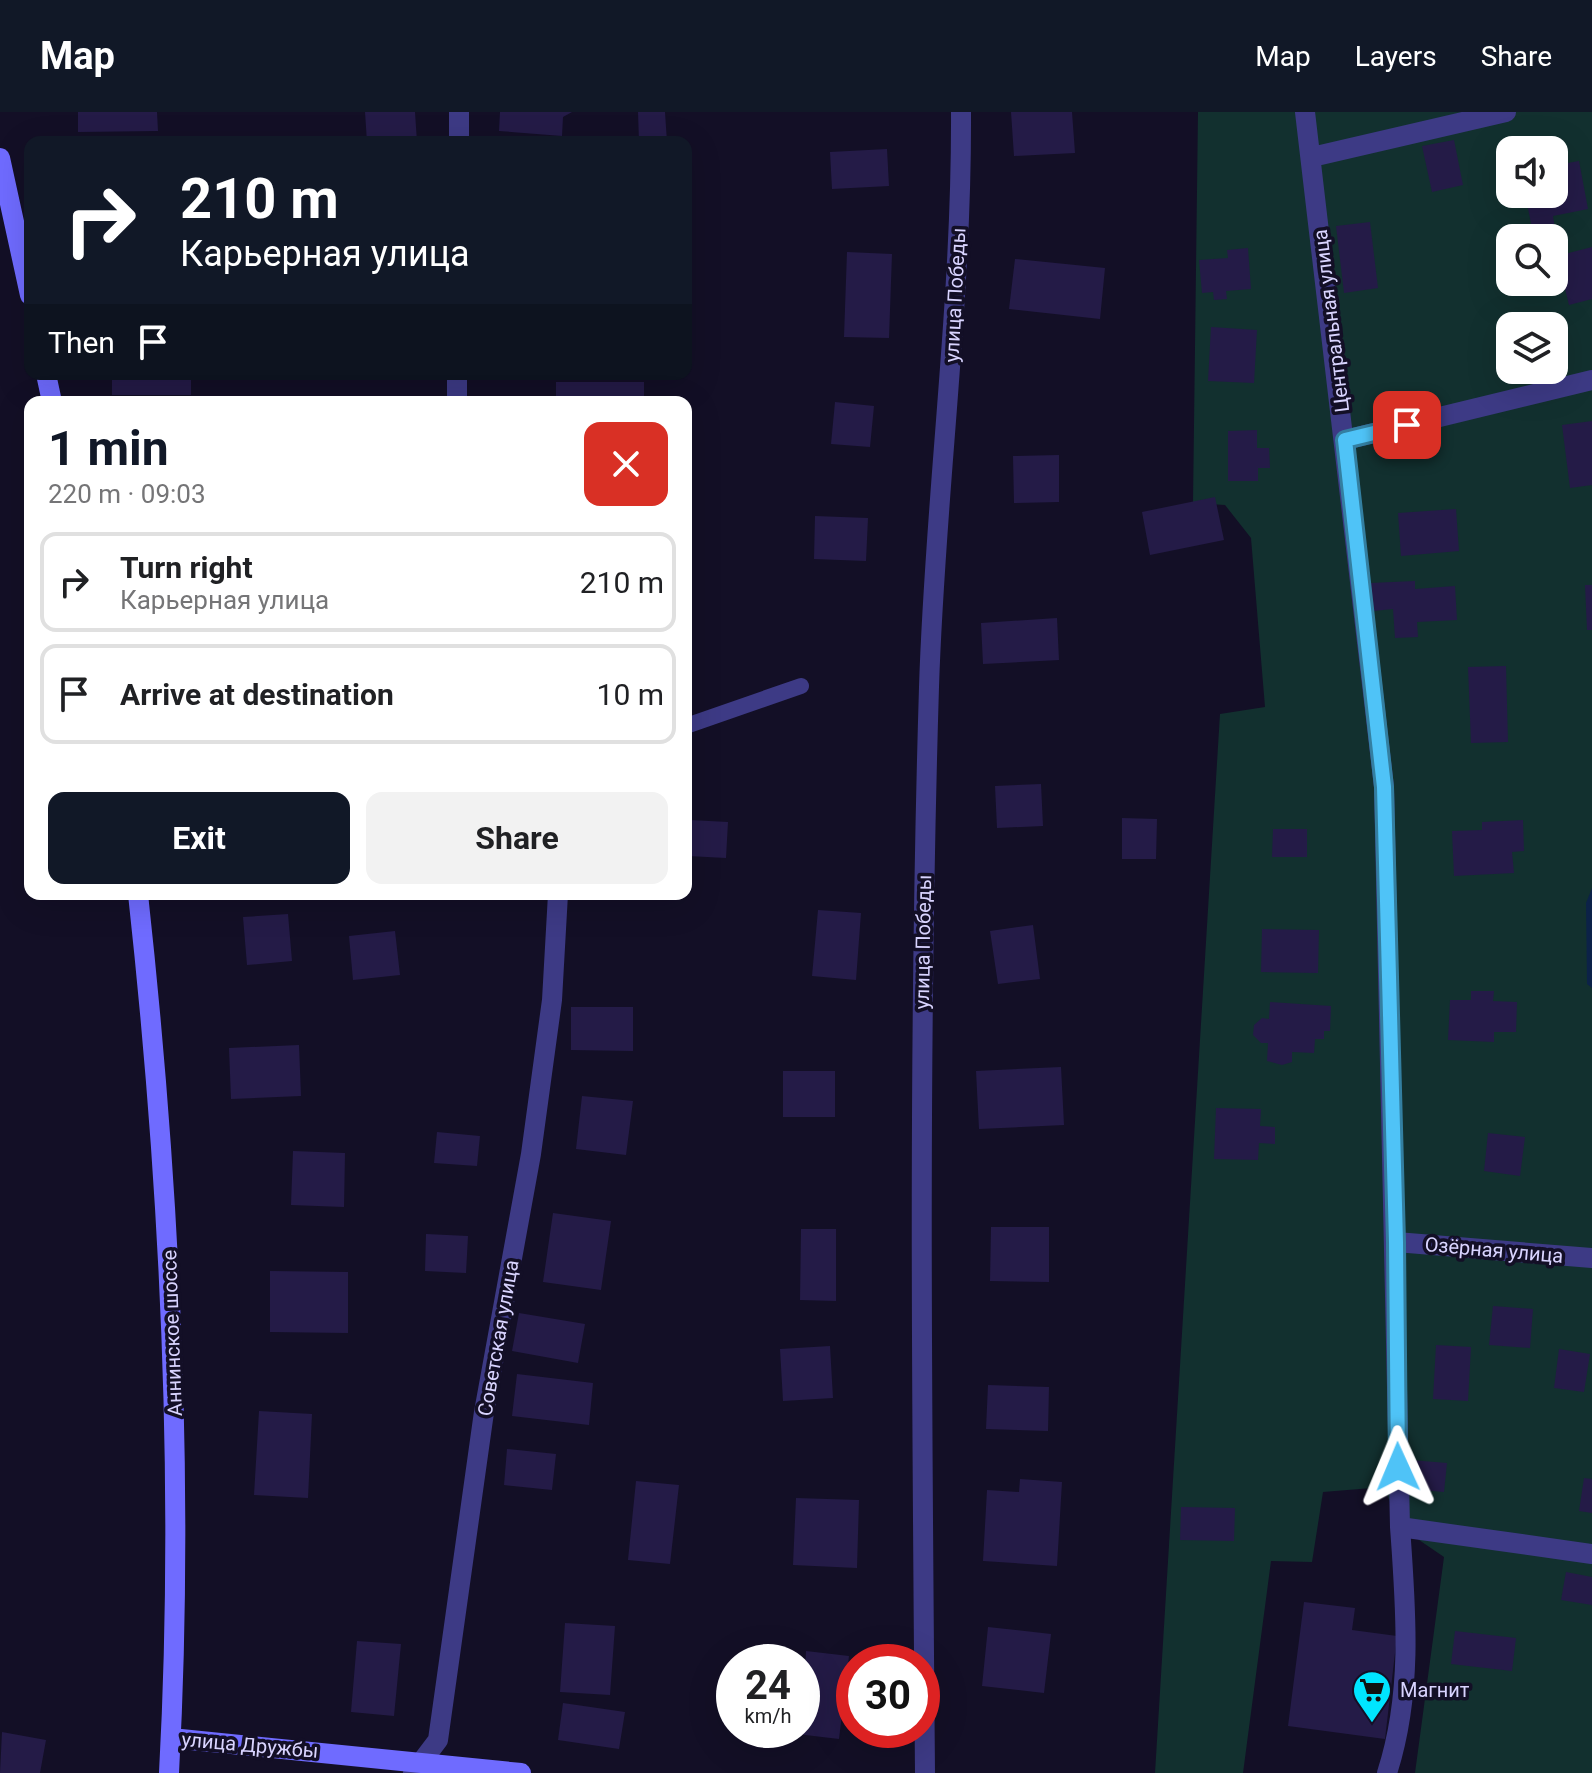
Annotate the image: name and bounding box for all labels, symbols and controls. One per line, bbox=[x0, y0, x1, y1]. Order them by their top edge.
text: Map bbox=[40, 34, 115, 78]
text: Map bbox=[1255, 40, 1311, 73]
text: Layers bbox=[1355, 40, 1437, 73]
text: Share bbox=[1481, 40, 1552, 73]
map controls bbox=[1496, 136, 1568, 384]
button: sound bbox=[1496, 136, 1568, 208]
text: 210 m bbox=[180, 166, 339, 232]
icon: right bbox=[48, 168, 152, 272]
button: search bbox=[1496, 224, 1568, 296]
street label: улица Победы bbox=[939, 227, 971, 363]
street label: Центральная улица bbox=[1308, 228, 1354, 414]
text: Карьерная улица bbox=[180, 233, 470, 275]
button: layers bbox=[1496, 312, 1568, 384]
icon: arrive bbox=[131, 320, 175, 364]
text: Then bbox=[48, 325, 115, 360]
pin bbox=[1373, 391, 1441, 459]
icon: arrive bbox=[1385, 403, 1429, 447]
text: 1 min bbox=[48, 420, 169, 477]
button: close bbox=[584, 422, 668, 506]
text: 220 m · 09:03 bbox=[48, 479, 206, 509]
text: Turn right bbox=[120, 550, 253, 585]
icon: right bbox=[52, 560, 96, 604]
text: 210 m bbox=[580, 565, 664, 600]
text: Карьерная улица bbox=[120, 585, 329, 615]
icon: arrive bbox=[52, 672, 96, 716]
text: Arrive at destination bbox=[120, 677, 394, 712]
text: 10 m bbox=[597, 677, 664, 712]
button: Exit bbox=[48, 792, 350, 884]
button: Share bbox=[366, 792, 668, 884]
street label: улица Победы bbox=[910, 874, 936, 1010]
street label: Озёрная улица bbox=[1424, 1232, 1564, 1268]
street label: Аннинское шоссе bbox=[157, 1249, 187, 1417]
street label: Советская улица bbox=[472, 1258, 524, 1418]
position arrow bbox=[1356, 1425, 1440, 1509]
speed limit sign: 30 bbox=[836, 1644, 940, 1748]
text: 24 bbox=[745, 1662, 791, 1709]
supermarket icon: Магнит bbox=[1351, 1669, 1393, 1724]
place label: Магнит bbox=[1400, 1678, 1470, 1702]
text: km/h bbox=[745, 1704, 791, 1728]
street label: улица Дружбы bbox=[181, 1727, 319, 1763]

